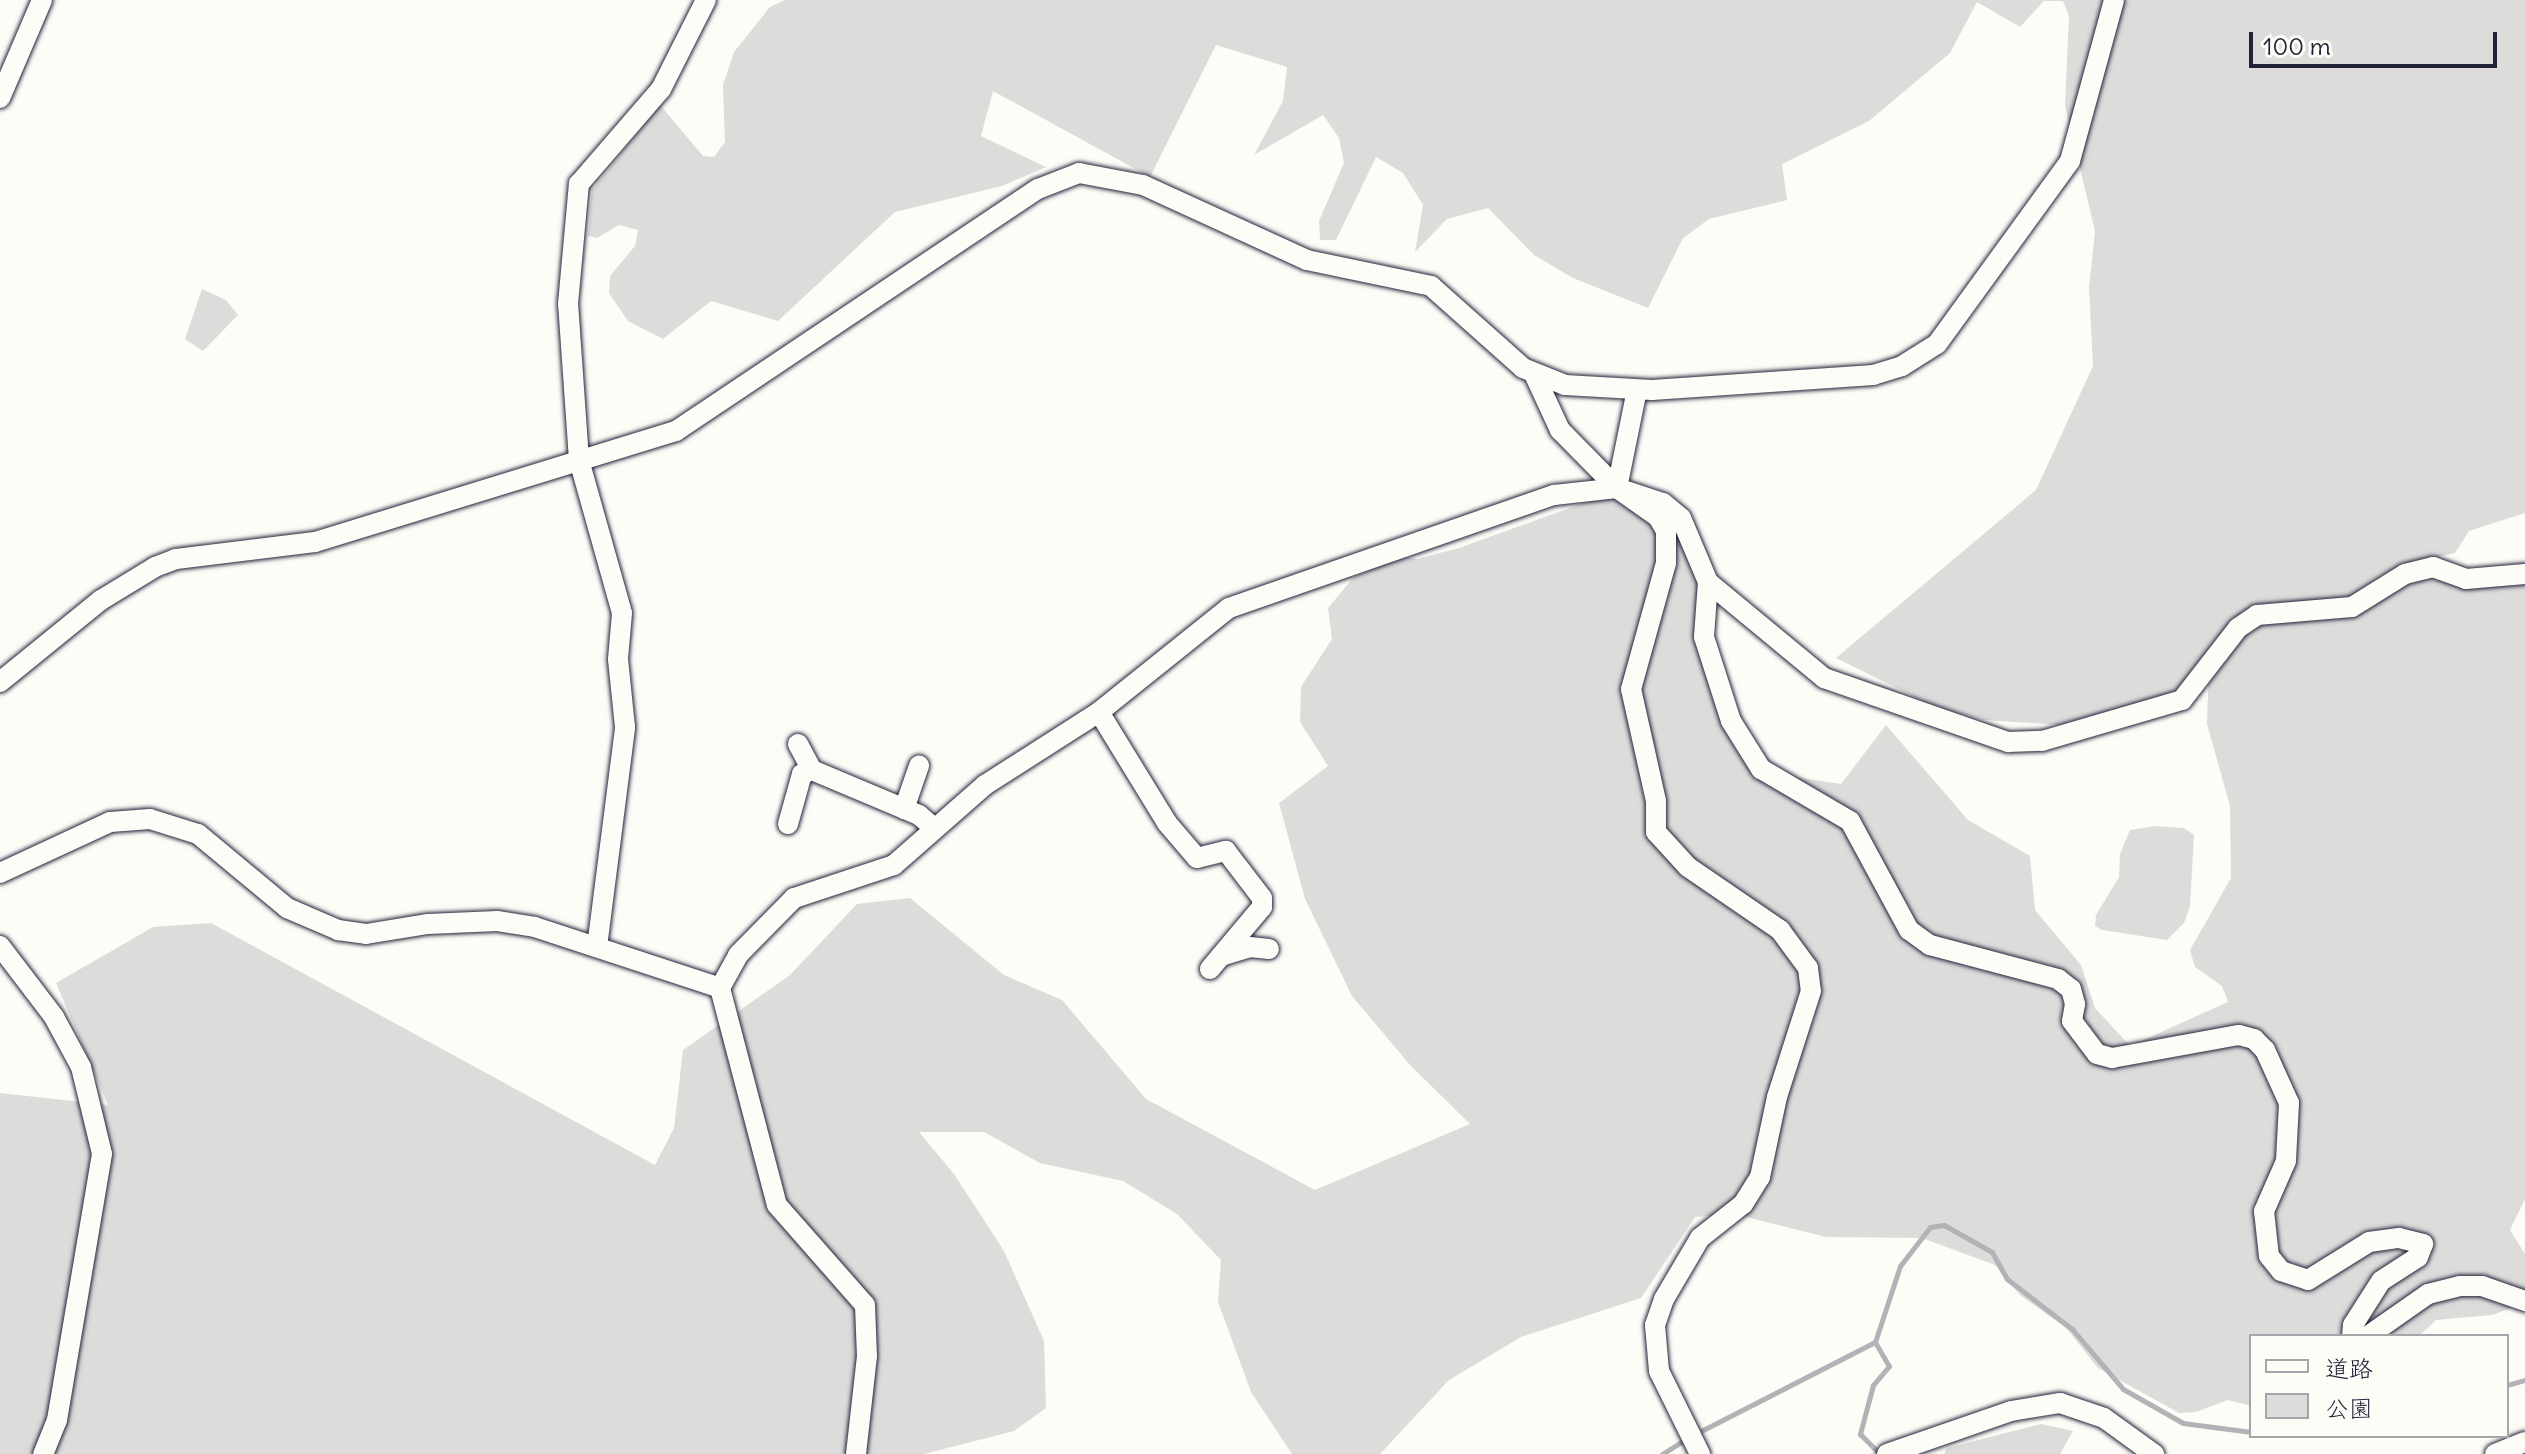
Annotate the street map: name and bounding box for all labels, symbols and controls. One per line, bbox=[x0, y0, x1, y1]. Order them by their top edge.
scale bar bbox=[2253, 16, 2501, 66]
text: 100 m bbox=[2263, 31, 2331, 61]
legend bbox=[2249, 1334, 2509, 1438]
text: 道路 bbox=[2325, 1353, 2373, 1383]
text: 公園 bbox=[2325, 1393, 2373, 1423]

